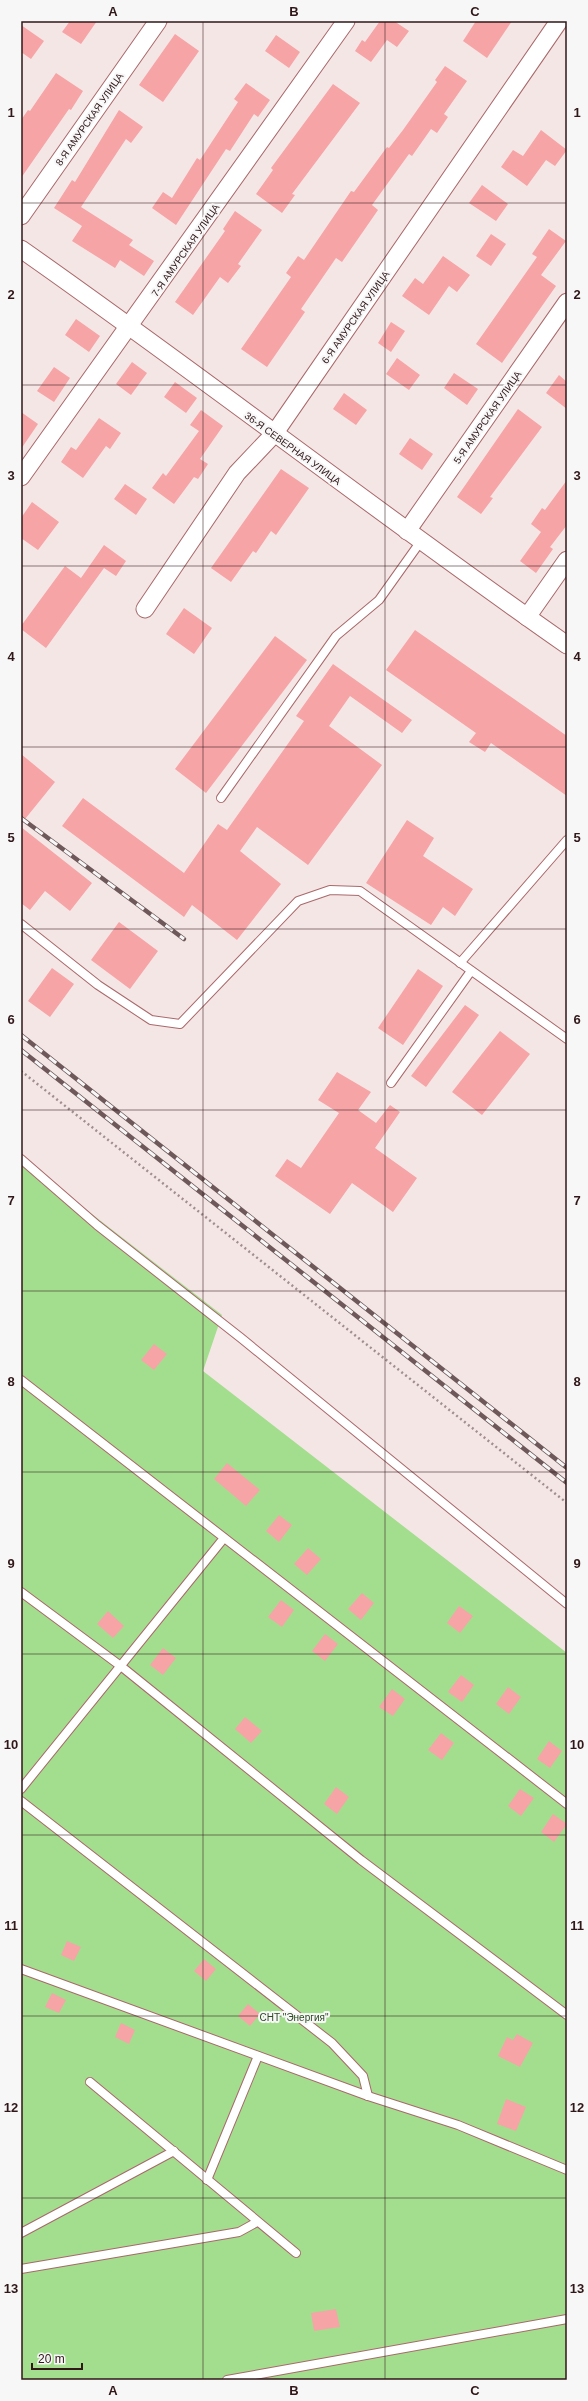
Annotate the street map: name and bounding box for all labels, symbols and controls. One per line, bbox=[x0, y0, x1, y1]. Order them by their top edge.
text: A bbox=[108, 4, 118, 19]
text: B bbox=[289, 4, 299, 19]
text: C bbox=[470, 4, 480, 19]
street label: 8-Я АМУРСКАЯ УЛИЦА bbox=[53, 71, 126, 168]
text: 1 bbox=[7, 105, 15, 120]
text: 1 bbox=[573, 105, 581, 120]
street label: 7-Я АМУРСКАЯ УЛИЦА bbox=[149, 202, 222, 299]
street label: 6-Я АМУРСКАЯ УЛИЦА bbox=[319, 269, 392, 366]
text: 2 bbox=[7, 287, 15, 302]
text: 2 bbox=[573, 287, 581, 302]
street label: 5-Я АМУРСКАЯ УЛИЦА bbox=[451, 369, 524, 466]
street label: 36-Я СЕВЕРНАЯ УЛИЦА bbox=[243, 410, 343, 487]
text: 3 bbox=[7, 468, 15, 483]
text: 3 bbox=[573, 468, 581, 483]
text: 4 bbox=[7, 649, 15, 664]
text: 4 bbox=[573, 649, 581, 664]
text: 5 bbox=[7, 830, 15, 845]
text: 5 bbox=[573, 830, 581, 845]
text: 6 bbox=[7, 1012, 15, 1027]
text: 6 bbox=[573, 1012, 581, 1027]
text: 7 bbox=[7, 1193, 15, 1208]
text: 7 bbox=[573, 1193, 581, 1208]
text: 8 bbox=[7, 1374, 15, 1389]
text: 8 bbox=[573, 1374, 581, 1389]
text: 9 bbox=[7, 1556, 15, 1571]
text: 9 bbox=[573, 1556, 581, 1571]
text: 10 bbox=[4, 1737, 18, 1752]
text: 10 bbox=[570, 1737, 584, 1752]
text: 11 bbox=[4, 1918, 18, 1933]
text: 11 bbox=[570, 1918, 584, 1933]
park label: СНТ "Энергия" bbox=[260, 2012, 329, 2023]
text: 12 bbox=[4, 2100, 18, 2115]
text: 12 bbox=[570, 2100, 584, 2115]
text: 13 bbox=[4, 2281, 18, 2296]
text: 13 bbox=[570, 2281, 584, 2296]
scale bar bbox=[32, 2345, 82, 2371]
text: 20 m bbox=[38, 2352, 65, 2366]
text: A bbox=[108, 2383, 118, 2398]
text: B bbox=[289, 2383, 299, 2398]
text: C bbox=[470, 2383, 480, 2398]

